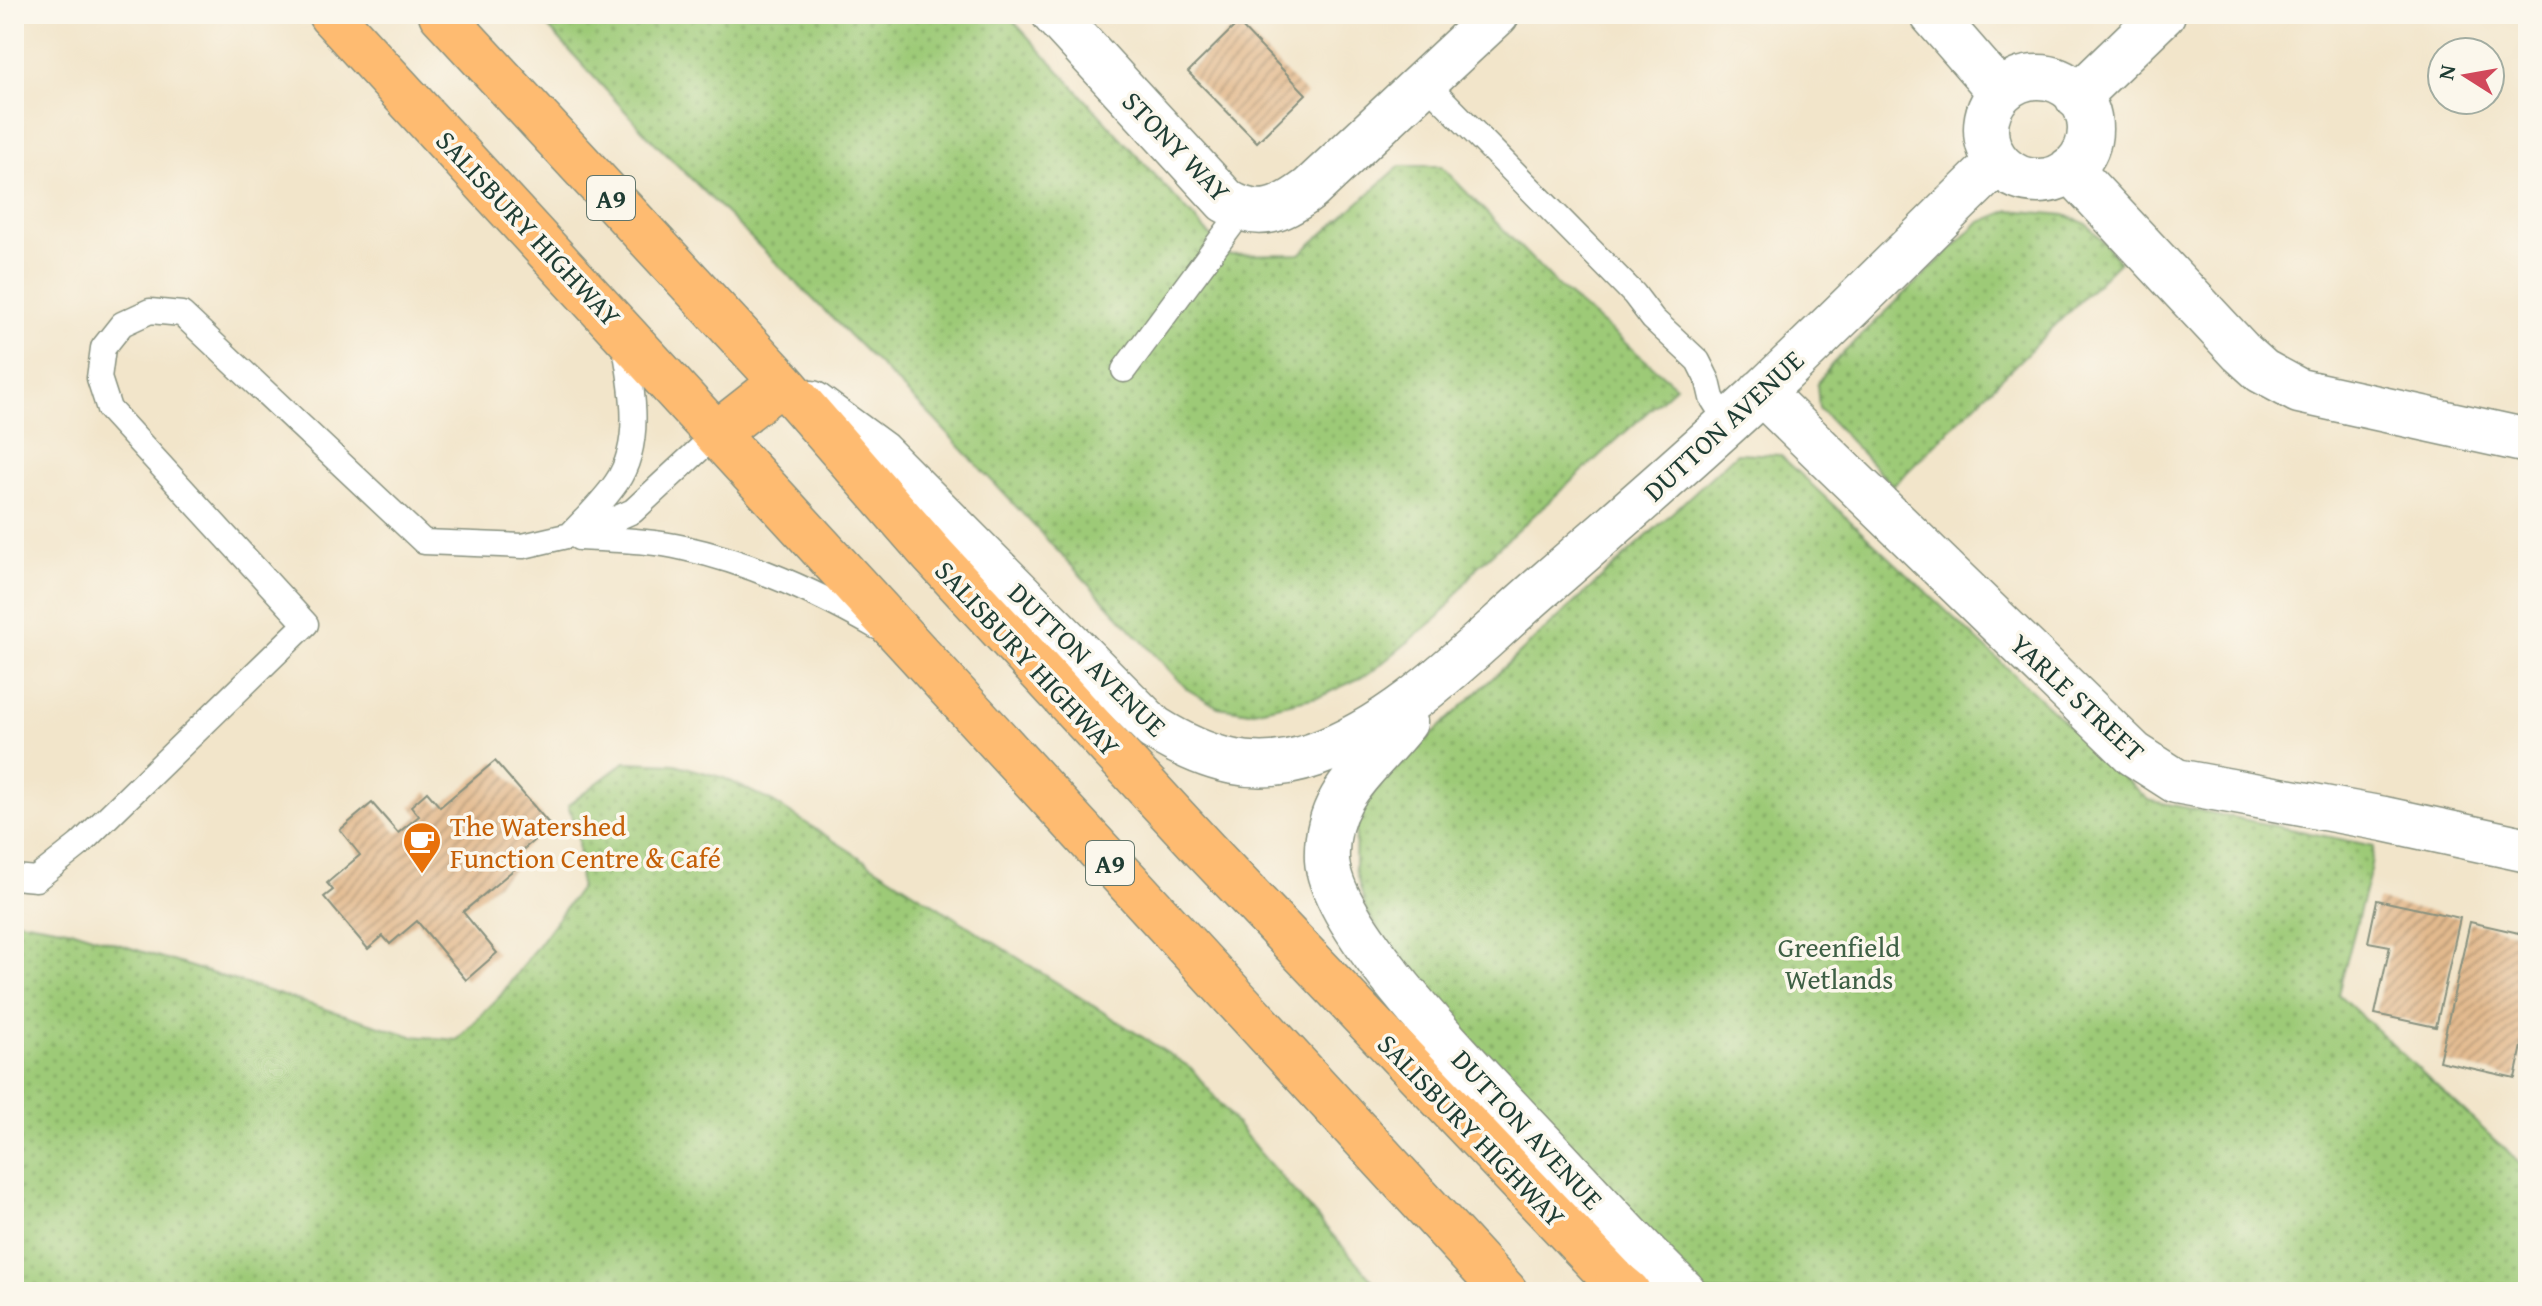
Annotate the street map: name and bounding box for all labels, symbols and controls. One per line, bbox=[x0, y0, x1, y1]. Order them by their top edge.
north arrow bbox=[2426, 36, 2506, 116]
text: N bbox=[2429, 62, 2464, 82]
street label: STONY WAY bbox=[1113, 81, 1241, 211]
street label: SALISBURY HIGHWAY bbox=[427, 121, 631, 335]
road number: A9 bbox=[587, 176, 635, 220]
street label: DUTTON AVENUE bbox=[1633, 340, 1813, 510]
street label: SALISBURY HIGHWAY bbox=[926, 551, 1130, 765]
street label: DUTTON AVENUE bbox=[999, 573, 1177, 745]
street label: YARLE STREET bbox=[2001, 624, 2155, 771]
place label: The Watershed Function Centre & Café bbox=[450, 805, 721, 878]
cafe icon: The Watershed Function Centre & Café bbox=[401, 820, 443, 875]
road number: A9 bbox=[1086, 841, 1134, 885]
park label: Greenfield Wetlands bbox=[1778, 926, 1900, 999]
street label: SALISBURY HIGHWAY bbox=[1369, 1024, 1576, 1236]
street label: DUTTON AVENUE bbox=[1443, 1039, 1613, 1219]

